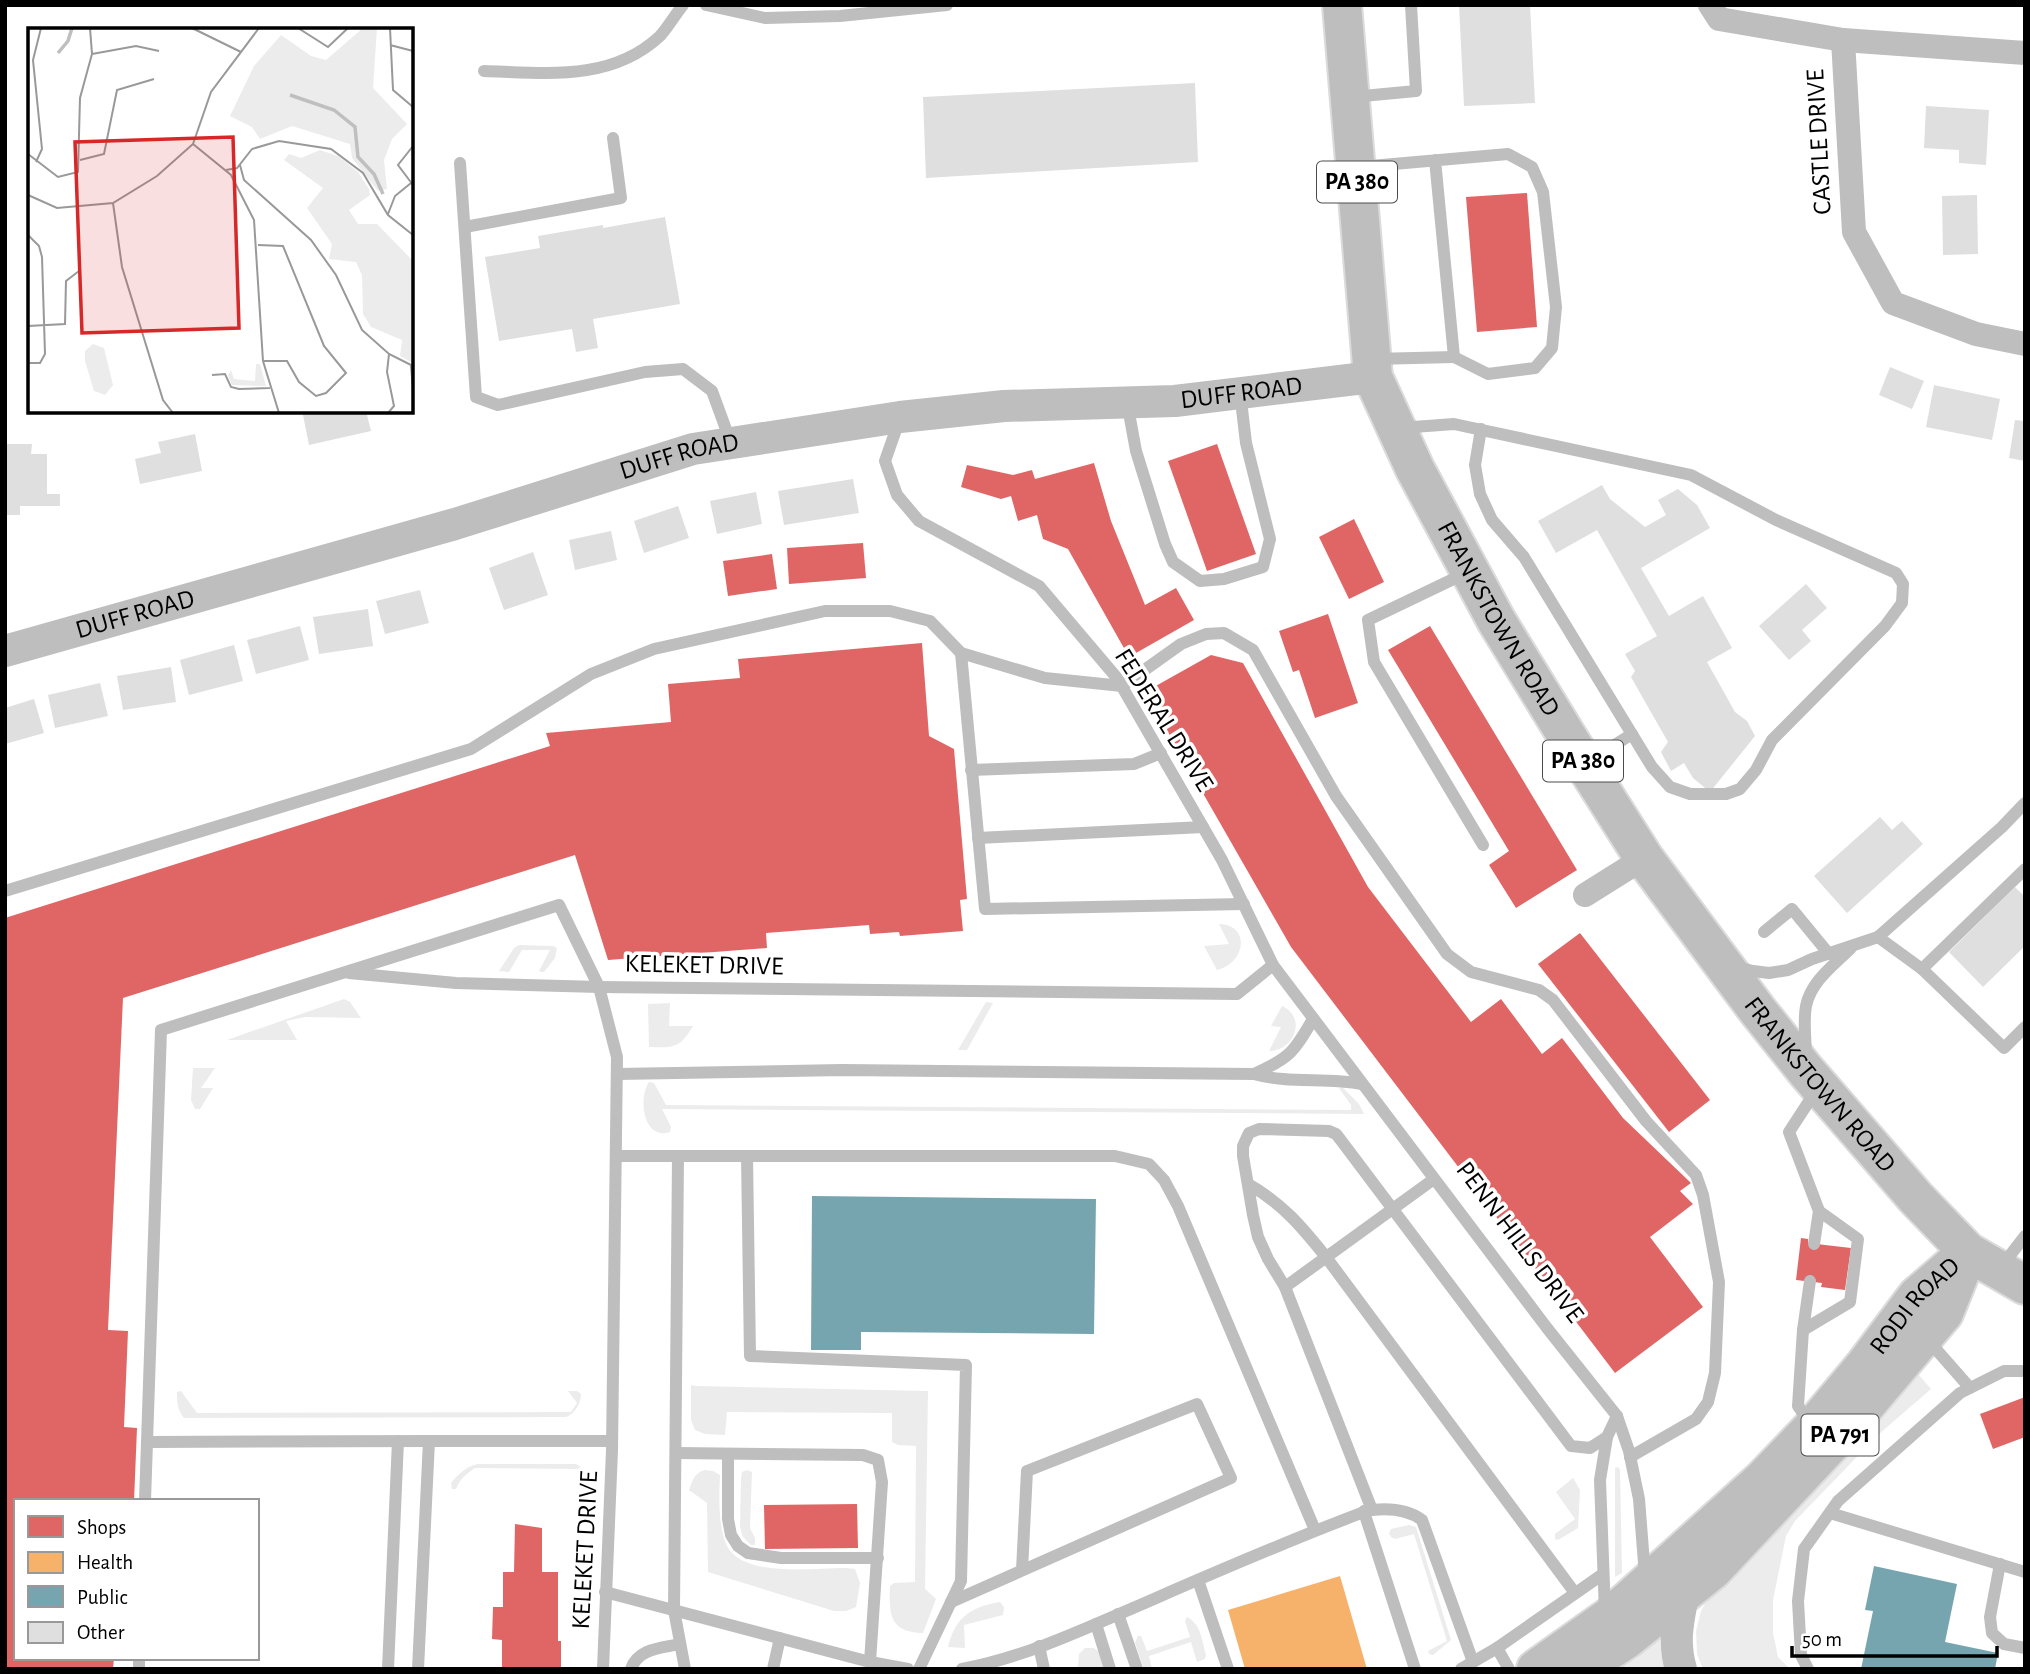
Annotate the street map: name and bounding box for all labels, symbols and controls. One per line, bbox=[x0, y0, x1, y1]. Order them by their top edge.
inset map bbox=[28, 28, 413, 413]
street label: CASTLE DRIVE bbox=[1802, 69, 1836, 215]
road number: PA 380 bbox=[1317, 162, 1397, 202]
street label: DUFF ROAD bbox=[1179, 373, 1303, 413]
street label: DUFF ROAD bbox=[616, 429, 740, 484]
street label: FRANKSTOWN ROAD bbox=[1433, 517, 1564, 721]
street label: DUFF ROAD bbox=[73, 585, 197, 643]
street label: FEDERAL DRIVE bbox=[1110, 644, 1218, 796]
road number: PA 380 bbox=[1543, 740, 1623, 782]
street label: KELEKET DRIVE bbox=[624, 951, 784, 979]
street label: FRANKSTOWN ROAD bbox=[1739, 992, 1900, 1177]
street label: PENN HILLS DRIVE bbox=[1451, 1157, 1589, 1327]
street label: RODI ROAD bbox=[1865, 1252, 1965, 1359]
road number: PA 791 bbox=[1801, 1414, 1878, 1456]
street label: KELEKET DRIVE bbox=[568, 1470, 602, 1630]
legend bbox=[14, 1499, 259, 1660]
text: Shops bbox=[77, 1517, 126, 1538]
text: Health bbox=[77, 1552, 133, 1573]
text: Public bbox=[77, 1587, 127, 1608]
scale bar bbox=[1792, 1614, 1997, 1658]
text: Other bbox=[77, 1622, 125, 1643]
text: 50 m bbox=[1802, 1629, 1842, 1650]

